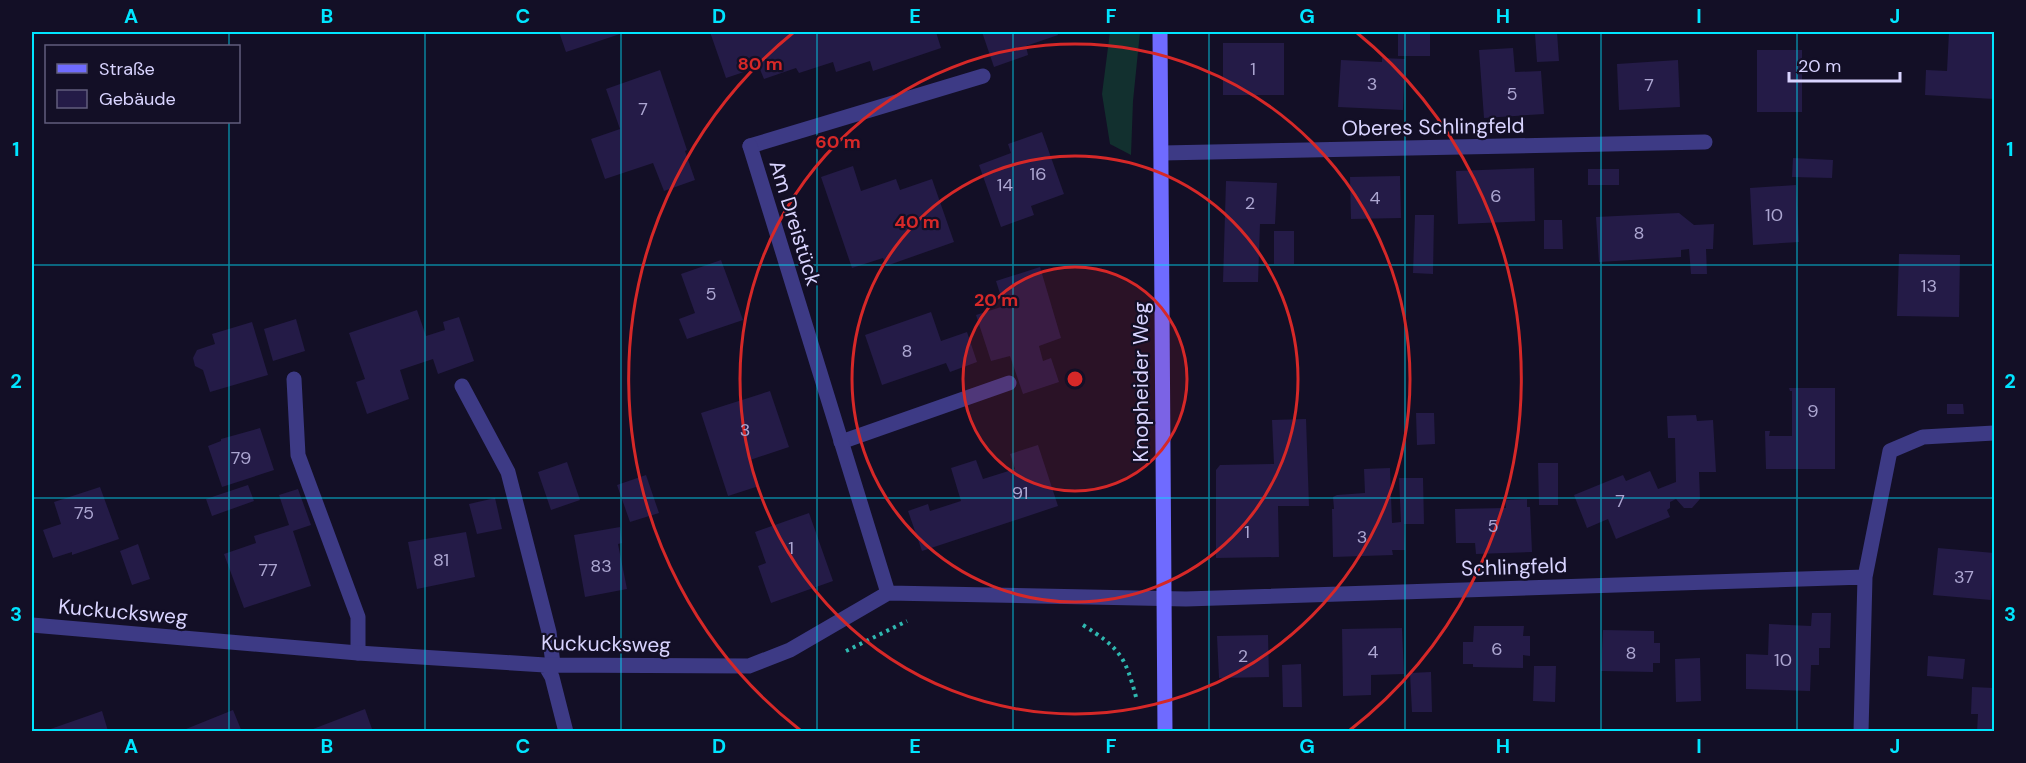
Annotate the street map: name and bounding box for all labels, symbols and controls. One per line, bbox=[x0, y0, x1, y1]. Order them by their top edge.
text: A bbox=[124, 3, 138, 29]
text: B bbox=[321, 3, 333, 29]
text: C bbox=[516, 3, 530, 29]
text: D bbox=[712, 3, 726, 29]
text: E bbox=[909, 3, 921, 29]
text: F bbox=[1105, 3, 1117, 29]
text: G bbox=[1299, 3, 1315, 29]
text: H bbox=[1496, 3, 1510, 29]
text: I bbox=[1696, 3, 1702, 29]
text: J bbox=[1890, 3, 1900, 29]
legend bbox=[45, 45, 240, 123]
scale bar bbox=[1789, 45, 1900, 83]
text: 80 m bbox=[737, 52, 783, 76]
text: 20 m bbox=[1798, 54, 1841, 78]
text: Straße bbox=[99, 57, 155, 81]
house number: 1 bbox=[1250, 57, 1256, 81]
house number: 3 bbox=[1367, 72, 1377, 96]
house number: 7 bbox=[1644, 73, 1654, 97]
house number: 5 bbox=[1507, 82, 1517, 106]
text: Gebäude bbox=[99, 87, 176, 111]
house number: 7 bbox=[638, 97, 648, 121]
street label: Oberes Schlingfeld bbox=[1341, 111, 1525, 143]
text: 60 m bbox=[815, 130, 861, 154]
text: 1 bbox=[12, 136, 20, 162]
text: 1 bbox=[2006, 136, 2014, 162]
street label: Am Dreistück bbox=[763, 157, 828, 290]
house number: 16 bbox=[1030, 162, 1046, 186]
house number: 14 bbox=[997, 173, 1013, 197]
house number: 6 bbox=[1490, 184, 1502, 208]
house number: 4 bbox=[1370, 186, 1381, 210]
house number: 2 bbox=[1245, 191, 1255, 215]
house number: 10 bbox=[1765, 203, 1783, 227]
text: 40 m bbox=[894, 210, 940, 234]
house number: 8 bbox=[1634, 221, 1644, 245]
house number: 13 bbox=[1921, 274, 1937, 298]
house number: 5 bbox=[706, 282, 716, 306]
text: 20 m bbox=[974, 288, 1018, 312]
street label: Knopheider Weg bbox=[1127, 302, 1155, 462]
house number: 8 bbox=[902, 339, 912, 363]
text: 2 bbox=[10, 368, 22, 394]
text: 2 bbox=[2004, 368, 2016, 394]
centre of rings bbox=[1065, 369, 1085, 389]
house number: 9 bbox=[1807, 399, 1819, 423]
house number: 3 bbox=[740, 418, 750, 442]
house number: 79 bbox=[231, 446, 251, 470]
house number: 91 bbox=[1012, 481, 1028, 505]
house number: 7 bbox=[1615, 489, 1625, 513]
house number: 75 bbox=[74, 501, 94, 525]
house number: 5 bbox=[1488, 514, 1498, 538]
house number: 1 bbox=[1244, 520, 1250, 544]
house number: 3 bbox=[1357, 525, 1367, 549]
house number: 1 bbox=[788, 536, 794, 560]
house number: 81 bbox=[433, 548, 449, 572]
street label: Schlingfeld bbox=[1460, 551, 1568, 583]
house number: 83 bbox=[590, 554, 612, 578]
house number: 77 bbox=[258, 558, 278, 582]
house number: 37 bbox=[1954, 565, 1974, 589]
street label: Kuckucksweg bbox=[57, 592, 189, 632]
text: 3 bbox=[10, 601, 22, 627]
text: 3 bbox=[2004, 601, 2016, 627]
street label: Kuckucksweg bbox=[541, 629, 671, 659]
house number: 6 bbox=[1491, 637, 1503, 661]
house number: 4 bbox=[1368, 640, 1379, 664]
house number: 8 bbox=[1626, 641, 1636, 665]
house number: 2 bbox=[1238, 644, 1248, 668]
house number: 10 bbox=[1774, 648, 1792, 672]
text: A bbox=[124, 733, 138, 759]
text: B bbox=[321, 733, 333, 759]
text: C bbox=[516, 733, 530, 759]
text: D bbox=[712, 733, 726, 759]
text: E bbox=[909, 733, 921, 759]
text: F bbox=[1105, 733, 1117, 759]
text: G bbox=[1299, 733, 1315, 759]
text: H bbox=[1496, 733, 1510, 759]
text: I bbox=[1696, 733, 1702, 759]
text: J bbox=[1890, 733, 1900, 759]

